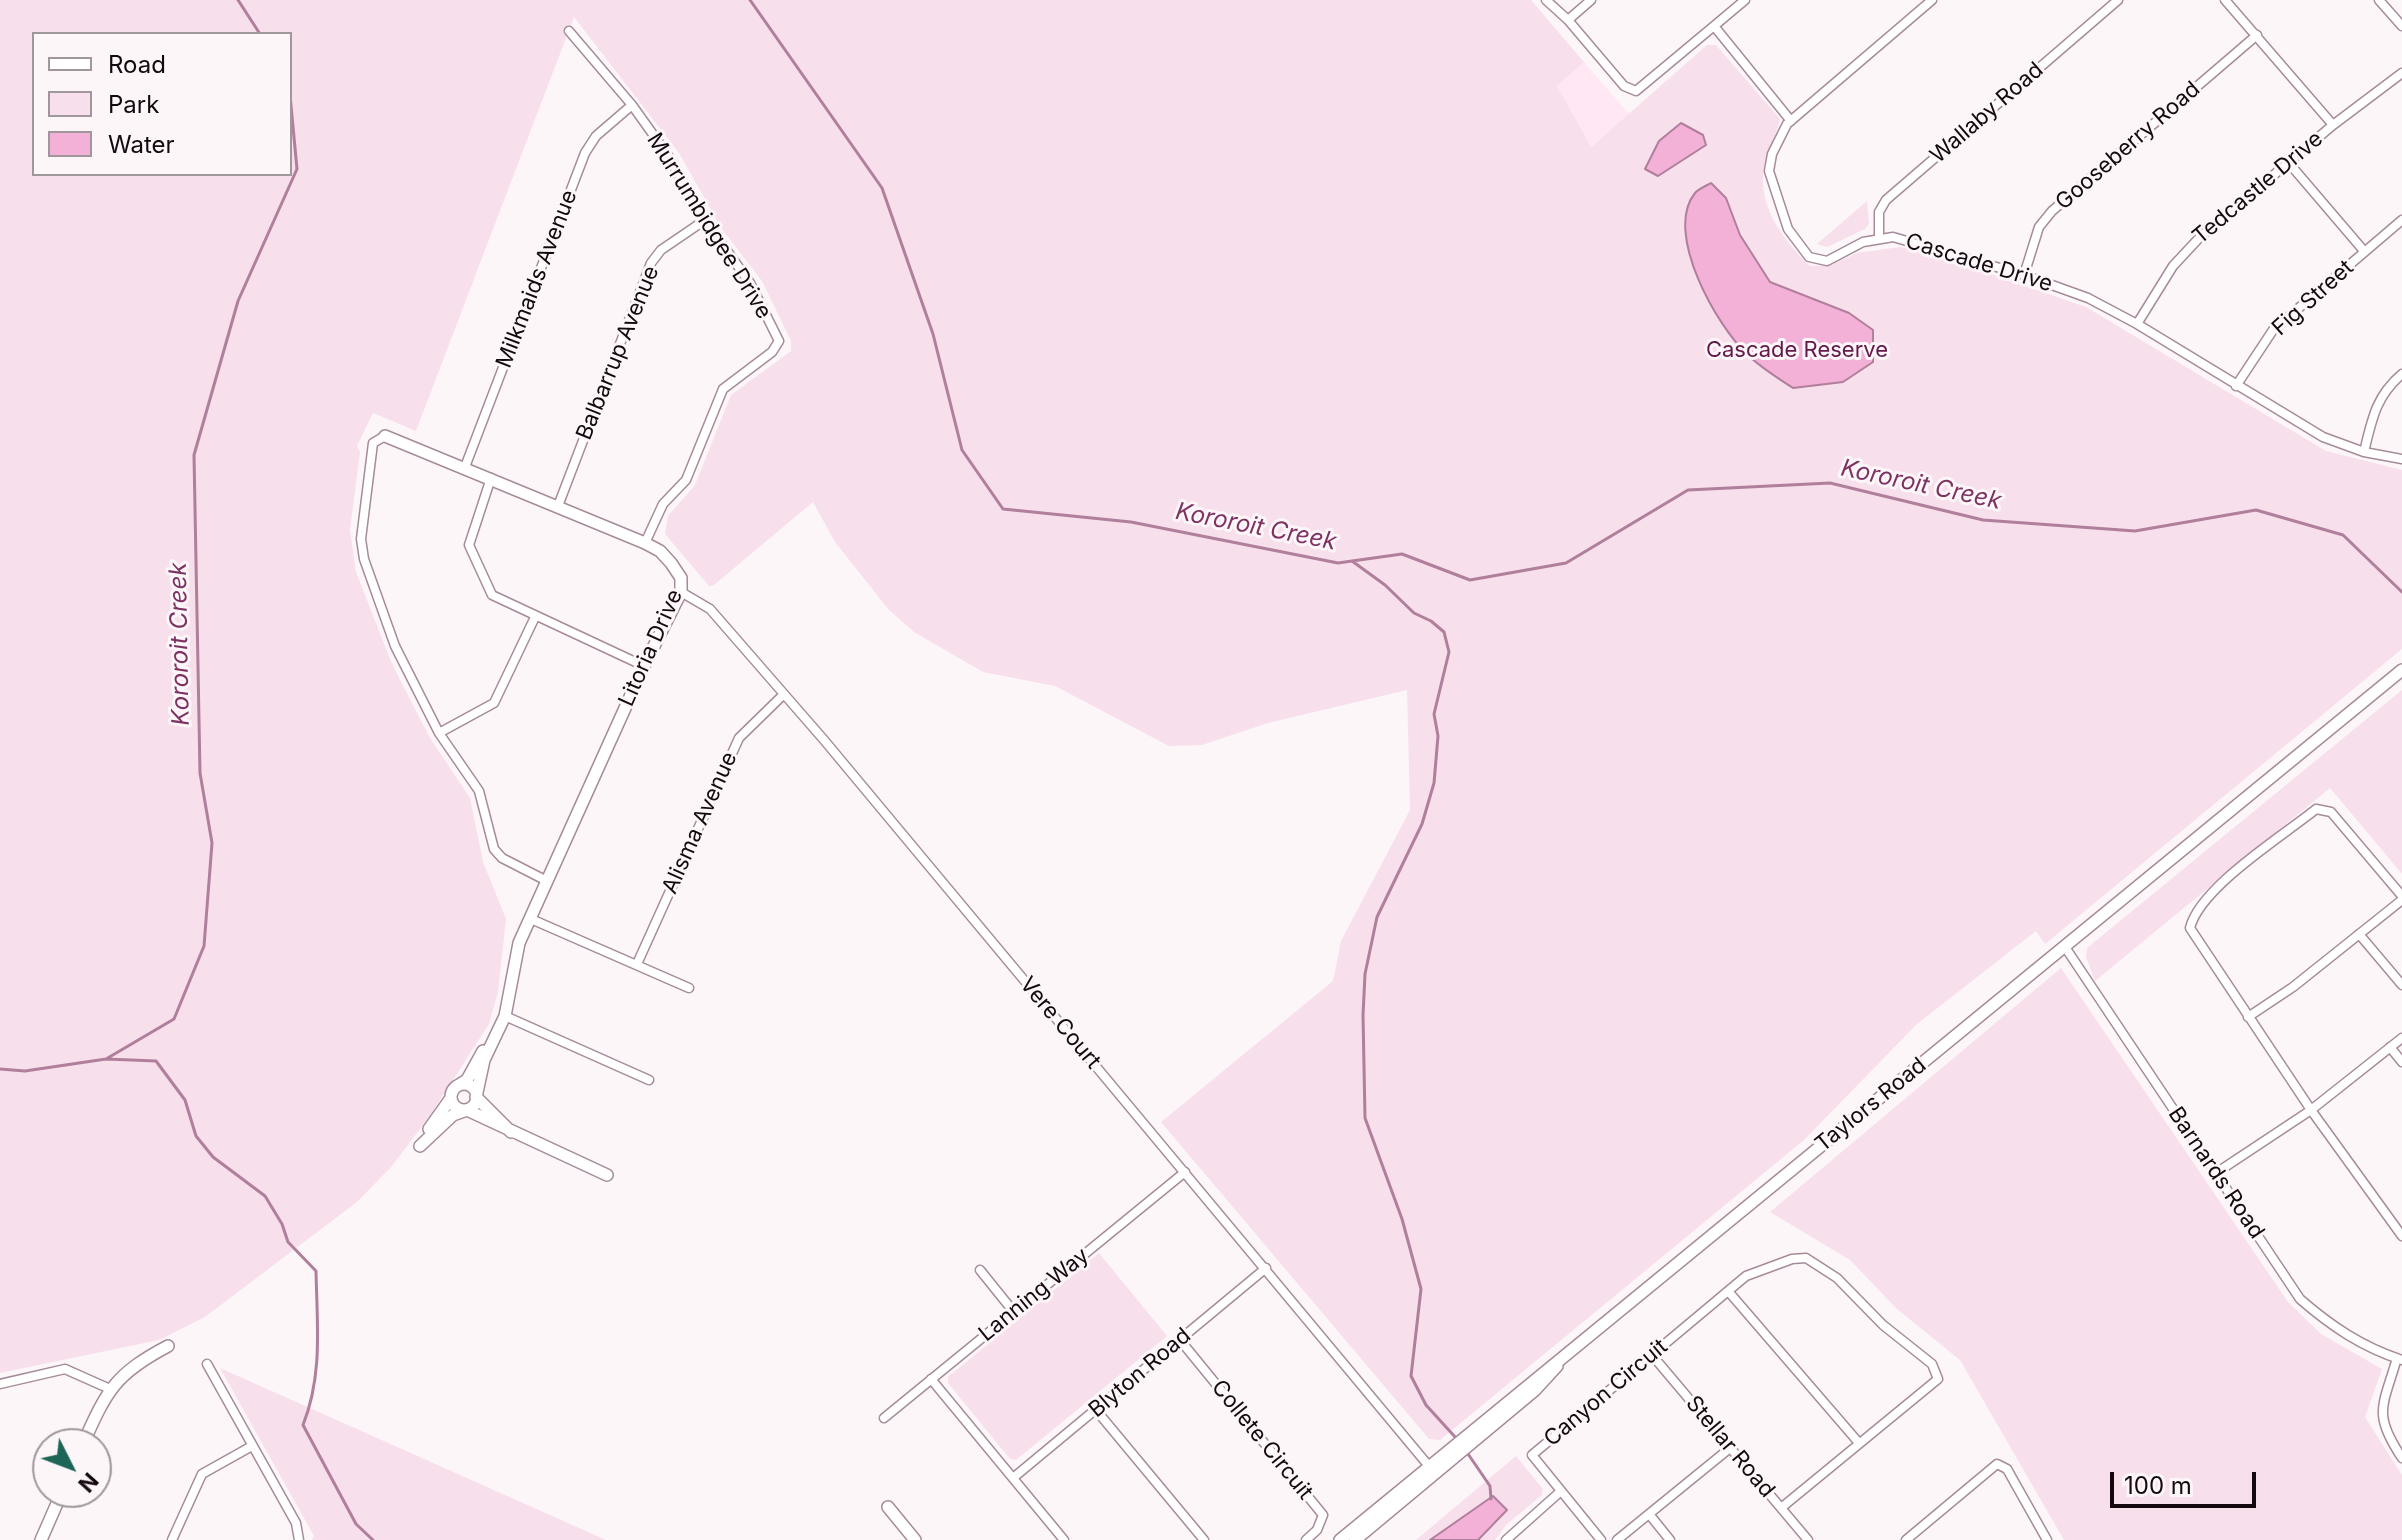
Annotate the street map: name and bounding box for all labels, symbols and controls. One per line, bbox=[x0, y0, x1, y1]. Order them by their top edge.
legend bbox=[32, 32, 292, 176]
text: Road bbox=[108, 50, 166, 79]
street label: Wallaby Road bbox=[1925, 57, 2049, 169]
street label: Gooseberry Road bbox=[2051, 76, 2205, 216]
text: Park bbox=[108, 90, 159, 119]
street label: Tedcastle Drive bbox=[2188, 126, 2328, 250]
street label: Murrumbidgee Drive bbox=[641, 128, 777, 324]
text: Water bbox=[108, 130, 175, 159]
street label: Milkmaids Avenue bbox=[491, 186, 583, 372]
street label: Cascade Drive bbox=[1902, 228, 2056, 298]
street label: Fig Street bbox=[2267, 255, 2359, 341]
street label: Balbarrup Avenue bbox=[571, 262, 665, 444]
park label: Cascade Reserve bbox=[1706, 337, 1888, 363]
water label: Kororoit Creek bbox=[1838, 454, 2004, 516]
water label: Kororoit Creek bbox=[1173, 497, 1339, 557]
water label: Kororoit Creek bbox=[164, 562, 196, 726]
street label: Litoria Drive bbox=[614, 586, 688, 710]
street label: Alisma Avenue bbox=[657, 748, 743, 898]
street label: Vere Court bbox=[1014, 972, 1106, 1074]
street label: Taylors Road bbox=[1810, 1052, 1932, 1158]
street label: Barnards Road bbox=[2162, 1102, 2270, 1244]
street label: Lanning Way bbox=[974, 1243, 1094, 1347]
street label: Blyton Road bbox=[1084, 1323, 1196, 1423]
street label: Canyon Circuit bbox=[1539, 1334, 1673, 1452]
street label: Collete Circuit bbox=[1206, 1375, 1318, 1505]
street label: Stellar Road bbox=[1680, 1391, 1780, 1503]
north arrow bbox=[32, 1428, 112, 1508]
scale bar bbox=[2114, 1456, 2260, 1506]
text: N bbox=[73, 1468, 104, 1498]
text: 100 m bbox=[2124, 1471, 2192, 1500]

